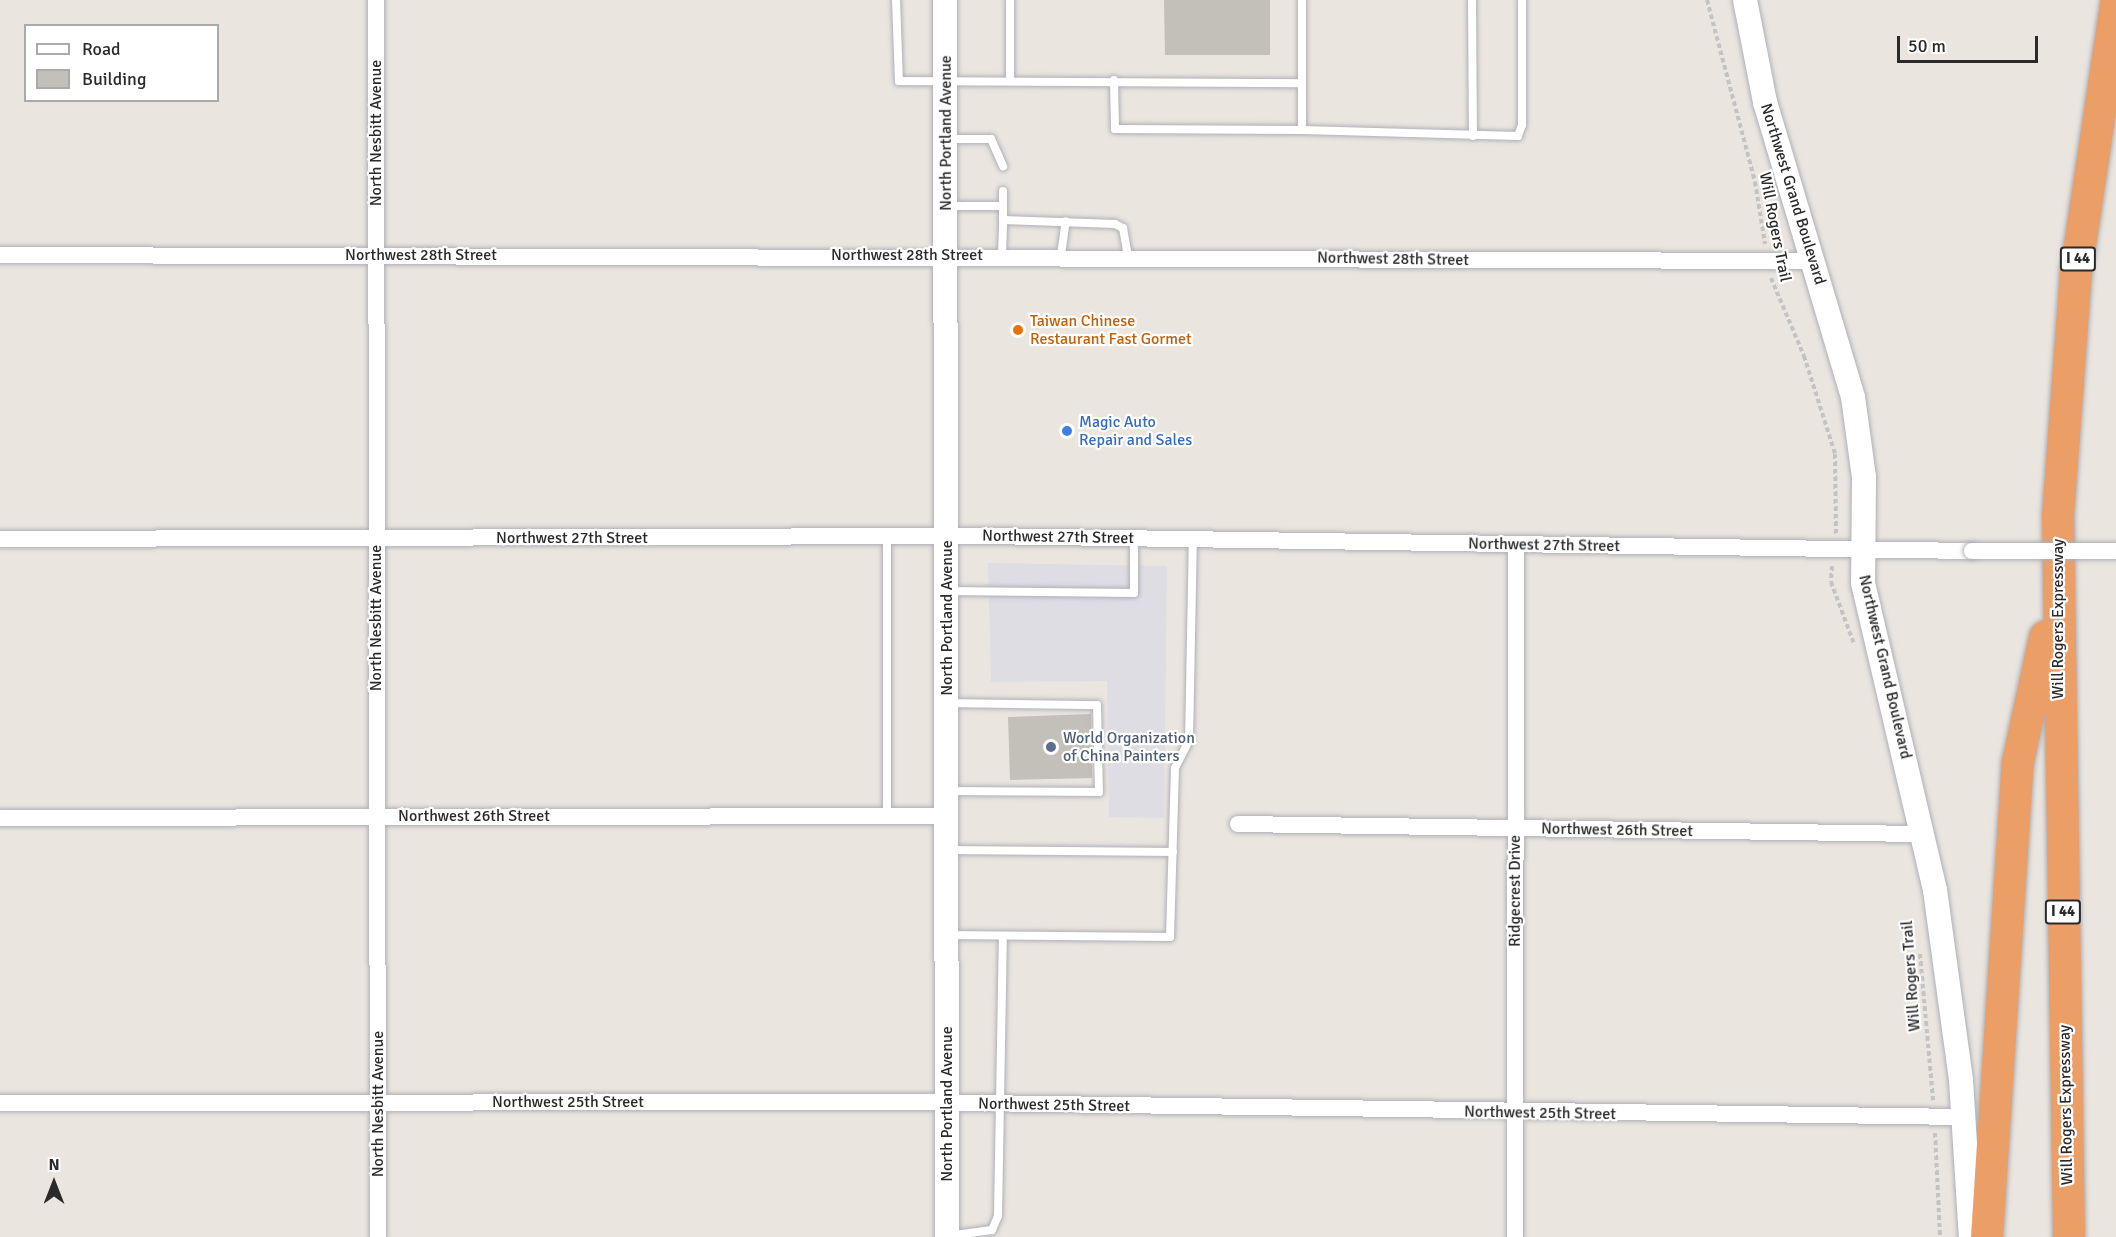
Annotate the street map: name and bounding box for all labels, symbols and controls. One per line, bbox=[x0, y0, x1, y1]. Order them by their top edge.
legend bbox=[24, 24, 219, 102]
scale bar bbox=[1900, 24, 2041, 62]
text: 50 m bbox=[1908, 35, 1946, 57]
text: Road bbox=[82, 38, 121, 60]
street label: North Portland Avenue bbox=[936, 55, 956, 211]
street label: North Nesbitt Avenue bbox=[366, 60, 386, 206]
text: Building bbox=[82, 68, 146, 90]
street label: Northwest Grand Boulevard bbox=[1756, 101, 1830, 287]
street label: Will Rogers Trail bbox=[1755, 171, 1795, 283]
street label: Northwest 28th Street bbox=[345, 245, 497, 265]
street label: Northwest 28th Street bbox=[831, 245, 983, 265]
road number: I 44 bbox=[2058, 247, 2098, 271]
street label: Northwest 28th Street bbox=[1317, 248, 1469, 270]
place label: Taiwan Chinese Restaurant Fast Gormet bbox=[1030, 311, 1191, 349]
marker: Taiwan Chinese Restaurant Fast Gormet bbox=[1011, 323, 1025, 337]
place label: Magic Auto Repair and Sales bbox=[1079, 412, 1192, 450]
marker: Magic Auto Repair and Sales bbox=[1060, 424, 1074, 438]
street label: Northwest 27th Street bbox=[982, 526, 1134, 548]
street label: Northwest 27th Street bbox=[496, 528, 648, 548]
street label: Northwest 27th Street bbox=[1468, 534, 1620, 556]
street label: Will Rogers Expressway bbox=[2048, 539, 2068, 699]
street label: North Portland Avenue bbox=[937, 540, 957, 696]
street label: North Nesbitt Avenue bbox=[366, 545, 386, 691]
street label: Northwest Grand Boulevard bbox=[1854, 573, 1916, 761]
place label: World Organization of China Painters bbox=[1063, 728, 1195, 766]
marker: World Organization of China Painters bbox=[1044, 740, 1058, 754]
street label: Northwest 26th Street bbox=[398, 806, 550, 826]
street label: Northwest 26th Street bbox=[1541, 819, 1693, 841]
street label: Ridgecrest Drive bbox=[1505, 835, 1525, 947]
road number: I 44 bbox=[2044, 900, 2082, 924]
street label: Will Rogers Trail bbox=[1898, 920, 1924, 1032]
street label: Will Rogers Expressway bbox=[2055, 1025, 2077, 1185]
street label: North Portland Avenue bbox=[937, 1026, 957, 1182]
street label: North Nesbitt Avenue bbox=[368, 1031, 388, 1177]
street label: Northwest 25th Street bbox=[492, 1092, 644, 1112]
street label: Northwest 25th Street bbox=[978, 1094, 1130, 1116]
street label: Northwest 25th Street bbox=[1464, 1102, 1616, 1124]
north arrow bbox=[24, 1153, 84, 1213]
text: N bbox=[48, 1155, 60, 1175]

